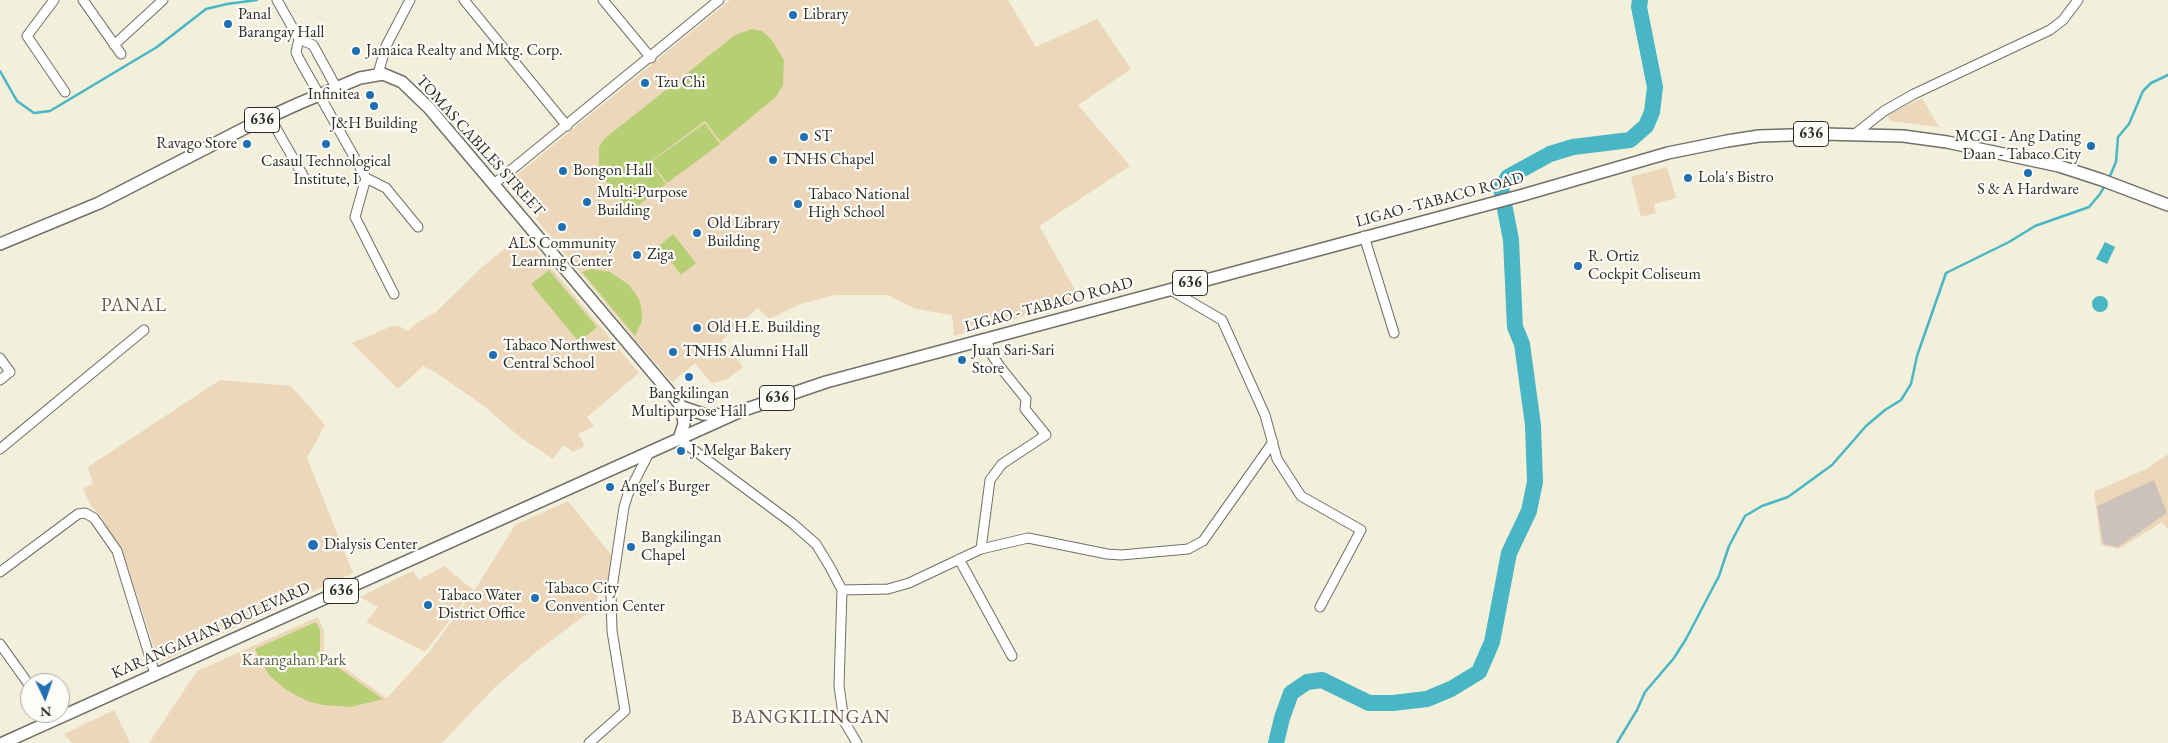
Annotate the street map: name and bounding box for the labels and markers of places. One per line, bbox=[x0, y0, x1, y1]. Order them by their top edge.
place label: Panal Barangay Hall bbox=[238, 5, 324, 43]
place label: Library bbox=[803, 5, 849, 25]
marker: Library bbox=[787, 9, 799, 21]
marker: Panal Barangay Hall bbox=[222, 18, 234, 30]
place label: Jamaica Realty and Mktg. Corp. bbox=[366, 41, 563, 61]
marker: Jamaica Realty and Mktg. Corp. bbox=[350, 45, 362, 57]
place label: Tzu Chi bbox=[655, 73, 705, 93]
marker: Tzu Chi bbox=[639, 77, 651, 89]
place label: Infinitea bbox=[308, 85, 360, 105]
marker: Infinitea bbox=[364, 89, 376, 101]
marker: J&H Building bbox=[368, 100, 380, 112]
place label: J&H Building bbox=[331, 114, 417, 134]
place label: ST bbox=[814, 127, 832, 147]
place label: MCGI - Ang Dating Daan - Tabaco City bbox=[1955, 127, 2081, 165]
marker: ST bbox=[798, 131, 810, 143]
place label: Ravago Store bbox=[156, 134, 237, 154]
marker: Ravago Store bbox=[241, 138, 253, 150]
marker: Casaul Technological Institute, I bbox=[320, 138, 332, 150]
marker: MCGI - Ang Dating Daan - Tabaco City bbox=[2085, 140, 2097, 152]
place label: TNHS Chapel bbox=[783, 150, 874, 170]
place label: Casaul Technological Institute, I bbox=[261, 152, 391, 190]
marker: TNHS Chapel bbox=[767, 154, 779, 166]
place label: Bongon Hall bbox=[573, 161, 652, 181]
marker: Bongon Hall bbox=[557, 165, 569, 177]
marker: S & A Hardware bbox=[2022, 167, 2034, 179]
place label: Lola's Bistro bbox=[1698, 168, 1774, 188]
marker: Lola's Bistro bbox=[1682, 172, 1694, 184]
place label: S & A Hardware bbox=[1977, 180, 2079, 200]
place label: Multi-Purpose Building bbox=[597, 183, 687, 221]
place label: Tabaco National High School bbox=[808, 185, 910, 223]
marker: Multi-Purpose Building bbox=[581, 196, 593, 208]
marker: Tabaco National High School bbox=[792, 198, 804, 210]
place label: Old Library Building bbox=[707, 214, 780, 252]
marker: ALS Community Learning Center bbox=[556, 221, 568, 233]
marker: Old Library Building bbox=[691, 227, 703, 239]
place label: ALS Community Learning Center bbox=[508, 234, 616, 272]
place label: Ziga bbox=[647, 245, 674, 265]
place label: R. Ortiz Cockpit Coliseum bbox=[1588, 247, 1701, 285]
marker: Ziga bbox=[631, 249, 643, 261]
marker: R. Ortiz Cockpit Coliseum bbox=[1572, 260, 1584, 272]
place label: Old H.E. Building bbox=[707, 318, 820, 338]
marker: Old H.E. Building bbox=[691, 322, 703, 334]
place label: Tabaco Northwest Central School bbox=[503, 336, 616, 374]
place label: Juan Sari-Sari Store bbox=[972, 341, 1054, 379]
place label: TNHS Alumni Hall bbox=[683, 342, 808, 362]
marker: TNHS Alumni Hall bbox=[667, 346, 679, 358]
marker: Tabaco Northwest Central School bbox=[487, 349, 499, 361]
marker: Juan Sari-Sari Store bbox=[956, 354, 968, 366]
marker: Bangkilingan Multipurpose Hall bbox=[683, 371, 695, 383]
place label: Bangkilingan Multipurpose Hall bbox=[631, 384, 747, 422]
place label: J. Melgar Bakery bbox=[691, 441, 791, 461]
marker: J. Melgar Bakery bbox=[675, 445, 687, 457]
place label: Angel's Burger bbox=[620, 477, 710, 497]
marker: Angel's Burger bbox=[604, 481, 616, 493]
place label: Bangkilingan Chapel bbox=[641, 528, 722, 566]
place label: Dialysis Center bbox=[324, 535, 417, 555]
marker: Dialysis Center bbox=[306, 538, 320, 552]
marker: Bangkilingan Chapel bbox=[625, 541, 637, 553]
place label: Tabaco City Convention Center bbox=[545, 579, 665, 617]
place label: Tabaco Water District Office bbox=[438, 586, 525, 624]
marker: Tabaco City Convention Center bbox=[529, 592, 541, 604]
marker: Tabaco Water District Office bbox=[422, 599, 434, 611]

